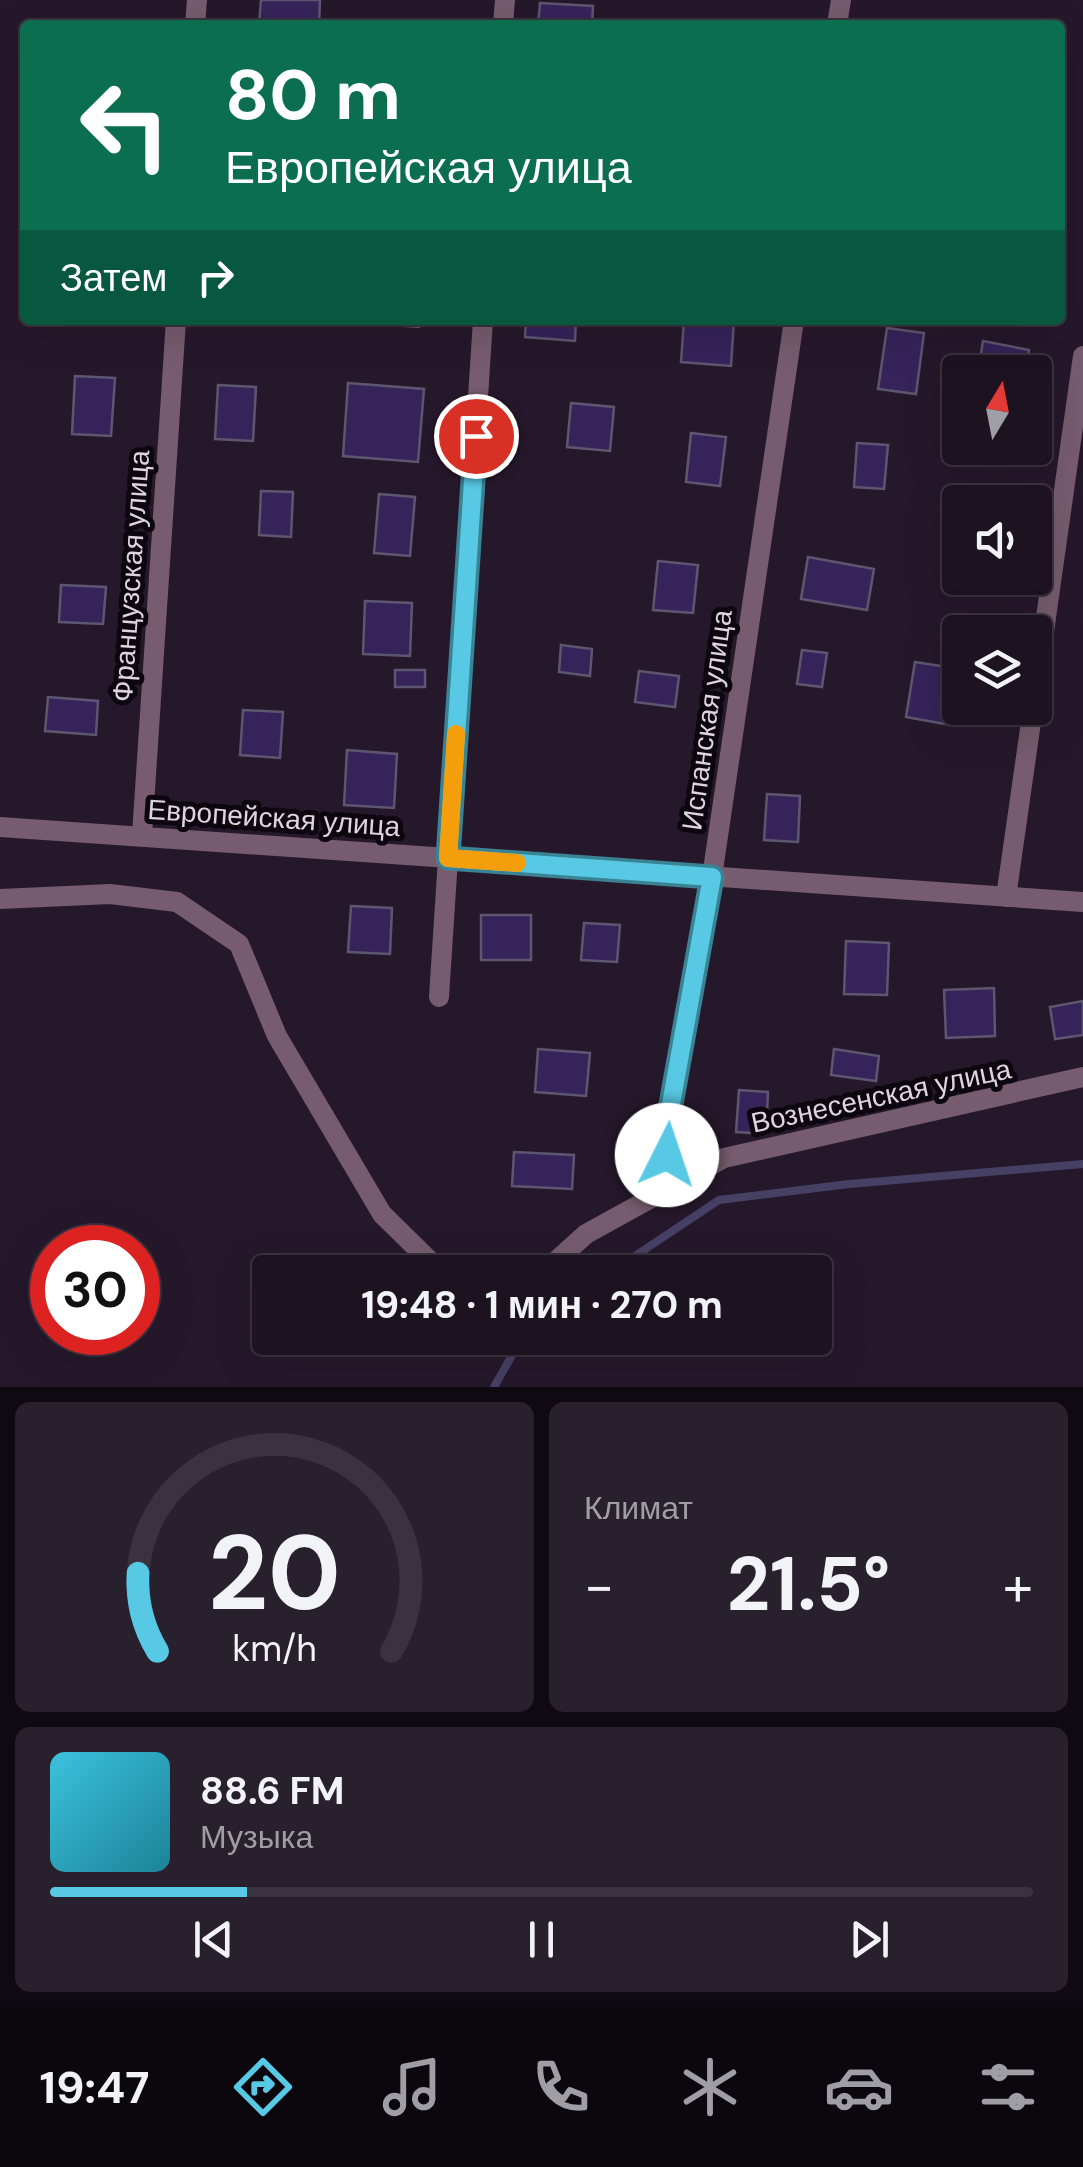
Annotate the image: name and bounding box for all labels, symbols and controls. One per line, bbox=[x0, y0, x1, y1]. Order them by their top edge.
text: 80 m bbox=[225, 50, 401, 141]
icon: left bbox=[60, 60, 190, 190]
text: Европейская улица bbox=[225, 138, 632, 197]
icon: right bbox=[188, 250, 243, 305]
text: Затем bbox=[60, 253, 168, 303]
north arrow bbox=[942, 355, 1052, 465]
map controls bbox=[942, 355, 1052, 725]
pin bbox=[434, 394, 519, 479]
icon: arrive bbox=[449, 409, 504, 464]
street label: Французская улица bbox=[104, 448, 158, 703]
button: sound bbox=[942, 485, 1052, 595]
street label: Испанская улица bbox=[673, 607, 741, 833]
button: layers bbox=[942, 615, 1052, 725]
street label: Европейская улица bbox=[146, 791, 402, 845]
street label: Вознесенская улица bbox=[748, 1050, 1015, 1142]
position arrow bbox=[615, 1103, 719, 1207]
speed limit sign: 30 bbox=[30, 1225, 160, 1355]
text: 19:48 · 1 мин · 270 m bbox=[361, 1280, 723, 1330]
text: Климат bbox=[584, 1487, 693, 1529]
text: 20 bbox=[208, 1506, 341, 1641]
text: 21.5° bbox=[727, 1536, 890, 1633]
text: − bbox=[584, 1550, 614, 1622]
text: + bbox=[1003, 1550, 1033, 1622]
text: km/h bbox=[232, 1626, 317, 1672]
text: 88.6 FM bbox=[200, 1766, 344, 1816]
text: Музыка bbox=[200, 1816, 313, 1858]
icon: previous bbox=[186, 1912, 241, 1967]
icon: pause bbox=[514, 1912, 569, 1967]
icon: next bbox=[842, 1912, 897, 1967]
icon: directions bbox=[228, 2052, 298, 2122]
icon: music bbox=[377, 2052, 447, 2122]
icon: phone bbox=[526, 2052, 596, 2122]
icon: climate bbox=[675, 2052, 745, 2122]
icon: car bbox=[824, 2052, 894, 2122]
icon: filters bbox=[973, 2052, 1043, 2122]
text: 19:47 bbox=[40, 2058, 149, 2117]

